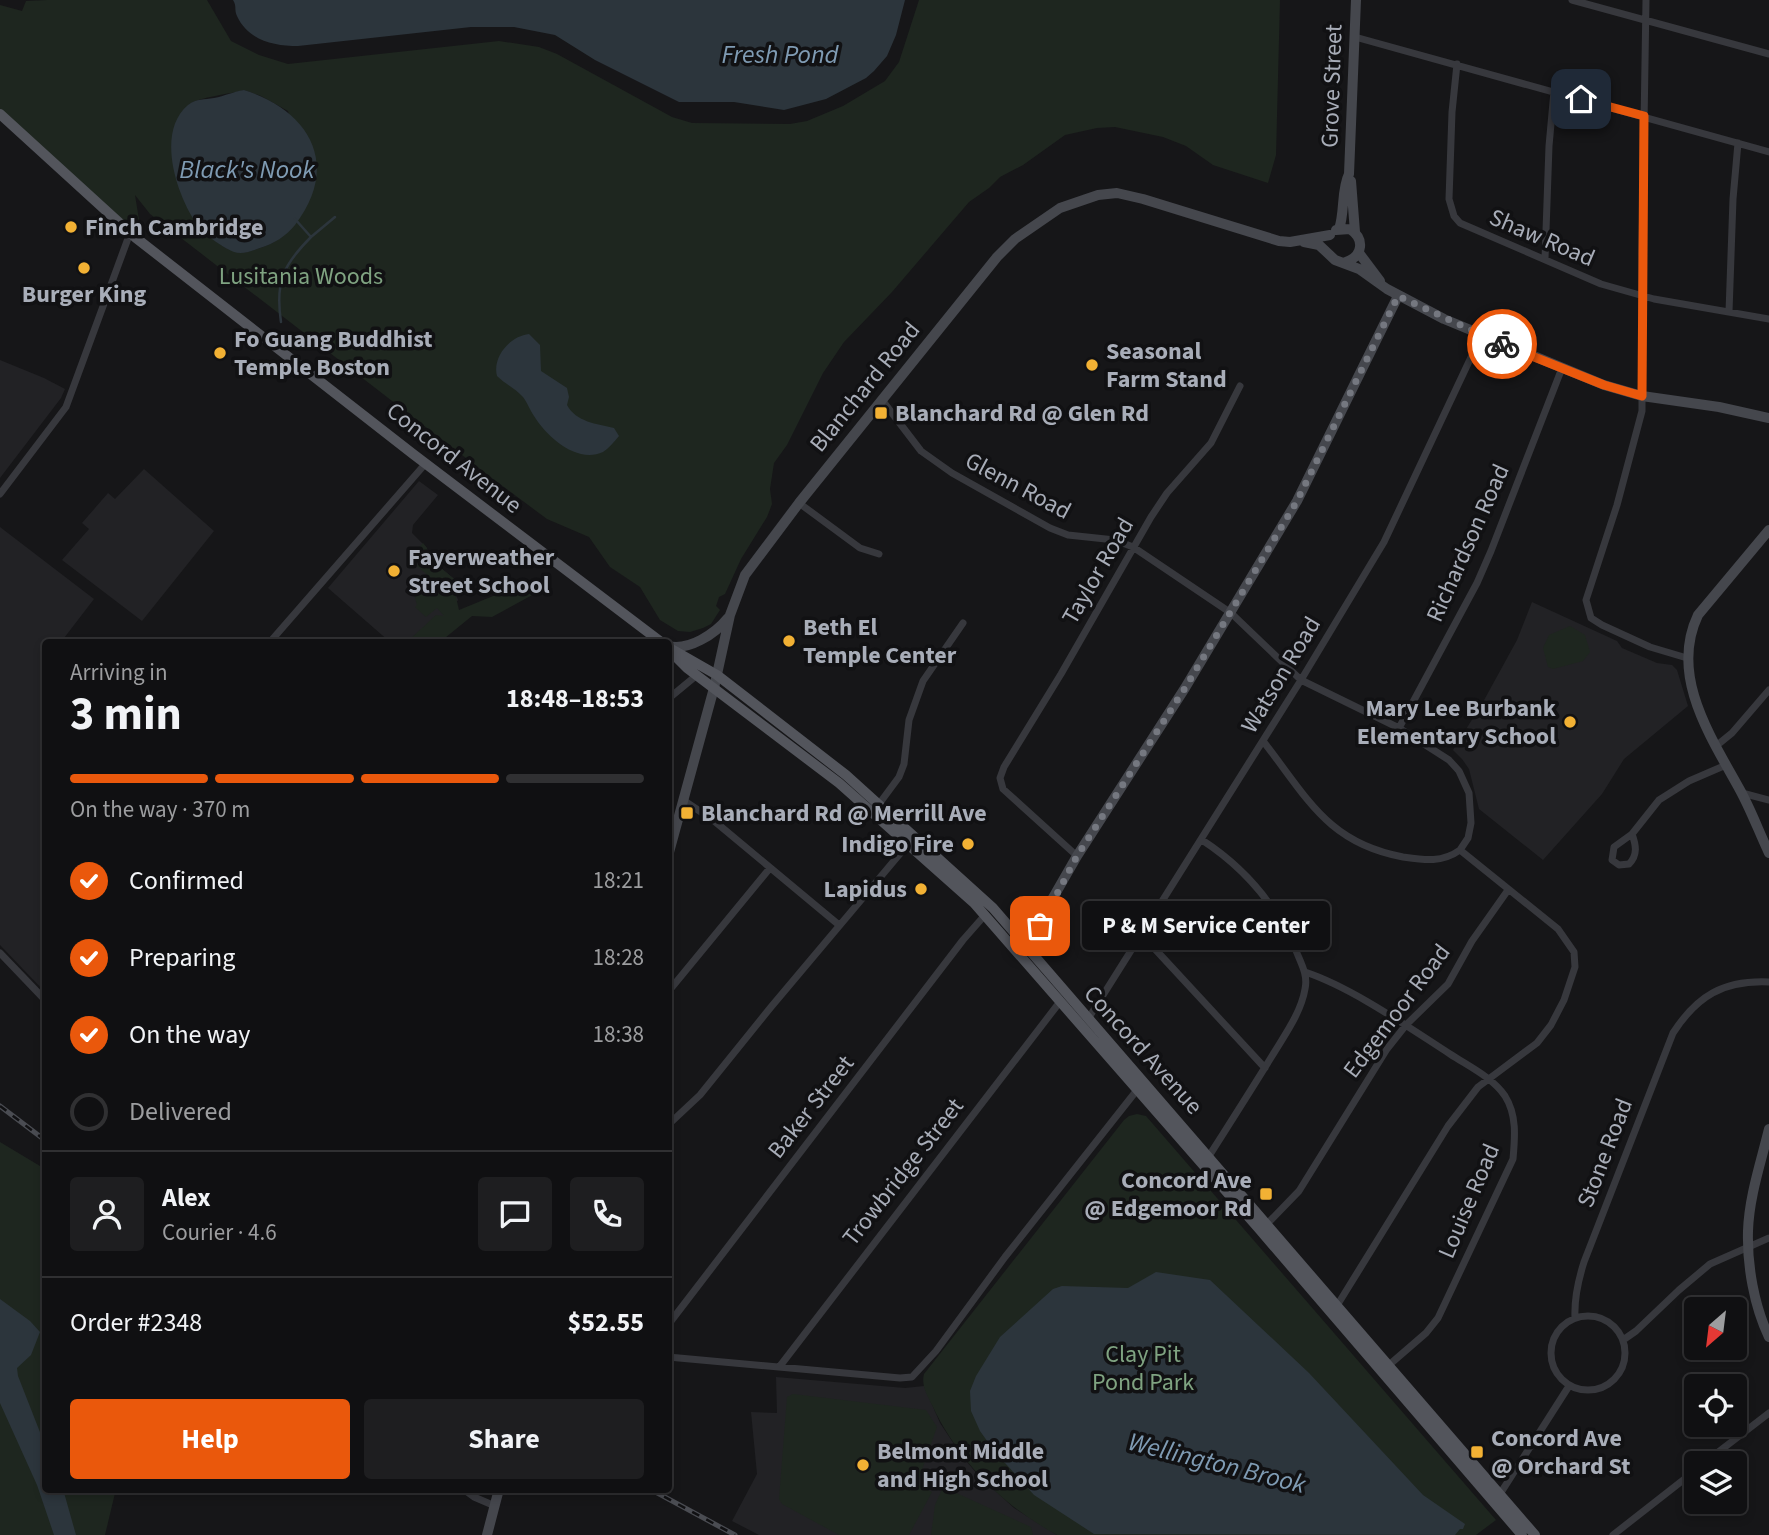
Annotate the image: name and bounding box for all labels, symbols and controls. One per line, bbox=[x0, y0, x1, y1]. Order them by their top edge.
street label: Grove Street bbox=[1312, 24, 1352, 148]
water label: Fresh Pond bbox=[722, 36, 840, 73]
pin bbox=[1551, 69, 1611, 129]
icon: home bbox=[1562, 80, 1600, 118]
water label: Black's Nook bbox=[179, 151, 315, 188]
street label: Shaw Road bbox=[1484, 200, 1600, 276]
place label: Finch Cambridge bbox=[85, 210, 263, 245]
marker: Finch Cambridge bbox=[63, 219, 79, 235]
park label: Lusitania Woods bbox=[219, 259, 383, 294]
marker: Burger King bbox=[76, 260, 92, 276]
place label: Burger King bbox=[22, 277, 146, 312]
courier bbox=[1467, 309, 1537, 379]
street label: Blanchard Road bbox=[801, 314, 929, 460]
place label: Fo Guang Buddhist Temple Boston bbox=[234, 322, 433, 385]
icon: bike bbox=[1483, 325, 1521, 363]
place label: Seasonal Farm Stand bbox=[1106, 334, 1227, 397]
marker: Fo Guang Buddhist Temple Boston bbox=[212, 345, 228, 361]
marker: Seasonal Farm Stand bbox=[1084, 357, 1100, 373]
street label: Concord Avenue bbox=[379, 394, 529, 522]
place label: Blanchard Rd @ Glen Rd bbox=[895, 396, 1149, 431]
marker: Blanchard Rd @ Glen Rd bbox=[873, 405, 889, 421]
street label: Glenn Road bbox=[959, 443, 1077, 529]
street label: Richardson Road bbox=[1418, 458, 1518, 628]
street label: Taylor Road bbox=[1053, 511, 1143, 631]
place label: Fayerweather Street School bbox=[408, 540, 555, 603]
marker: Fayerweather Street School bbox=[386, 563, 402, 579]
place label: Beth El Temple Center bbox=[803, 610, 957, 673]
street label: Watson Road bbox=[1232, 610, 1330, 740]
marker: Beth El Temple Center bbox=[781, 633, 797, 649]
text: Arriving in bbox=[70, 656, 168, 689]
text: 18:48–18:53 bbox=[506, 680, 644, 717]
text: 3 min bbox=[70, 682, 182, 747]
place label: Mary Lee Burbank Elementary School bbox=[1357, 691, 1557, 754]
marker: Mary Lee Burbank Elementary School bbox=[1562, 714, 1578, 730]
text: On the way · 370 m bbox=[70, 793, 250, 826]
place label: Blanchard Rd @ Merrill Ave bbox=[701, 796, 987, 831]
marker: Blanchard Rd @ Merrill Ave bbox=[679, 805, 695, 821]
place label: Indigo Fire bbox=[841, 827, 954, 862]
marker: Indigo Fire bbox=[960, 836, 976, 852]
icon: check bbox=[70, 862, 108, 900]
text: Confirmed bbox=[129, 862, 244, 899]
text: 18:21 bbox=[593, 864, 644, 897]
place label: Lapidus bbox=[824, 872, 907, 907]
marker: Lapidus bbox=[913, 881, 929, 897]
pin bbox=[1010, 896, 1070, 956]
callout: P & M Service Center bbox=[1082, 902, 1330, 950]
icon: bag bbox=[1021, 907, 1059, 945]
text: P & M Service Center bbox=[1102, 909, 1310, 942]
street label: Edgemoor Road bbox=[1335, 937, 1459, 1085]
icon: check bbox=[70, 939, 108, 977]
text: Preparing bbox=[129, 939, 235, 976]
text: 18:28 bbox=[593, 941, 644, 974]
street label: Concord Avenue bbox=[1075, 978, 1211, 1122]
icon: check bbox=[70, 1016, 108, 1054]
text: On the way bbox=[129, 1016, 250, 1053]
text: 18:38 bbox=[593, 1018, 644, 1051]
street label: Baker Street bbox=[759, 1048, 863, 1166]
street label: Trowbridge Street bbox=[834, 1091, 972, 1253]
text: Delivered bbox=[129, 1093, 232, 1130]
street label: Stone Road bbox=[1568, 1093, 1642, 1213]
street label: Louise Road bbox=[1429, 1138, 1509, 1264]
place label: Concord Ave @ Edgemoor Rd bbox=[1084, 1163, 1252, 1226]
button: person bbox=[70, 1177, 144, 1251]
button: chat bbox=[478, 1177, 552, 1251]
button: phone bbox=[570, 1177, 644, 1251]
text: Alex bbox=[162, 1179, 211, 1216]
marker: Concord Ave @ Edgemoor Rd bbox=[1258, 1186, 1274, 1202]
text: Courier · 4.6 bbox=[162, 1216, 277, 1249]
north arrow bbox=[1684, 1297, 1746, 1360]
map controls bbox=[1684, 1297, 1747, 1514]
text: Order #2348 bbox=[70, 1304, 202, 1341]
text: $52.55 bbox=[568, 1304, 644, 1341]
park label: Clay Pit Pond Park bbox=[1092, 1337, 1194, 1400]
button: locate bbox=[1684, 1374, 1747, 1437]
button: Help bbox=[70, 1399, 350, 1479]
button: Share bbox=[364, 1399, 644, 1479]
place label: Concord Ave @ Orchard St bbox=[1491, 1421, 1630, 1484]
water label: Wellington Brook bbox=[1125, 1423, 1310, 1503]
place label: Belmont Middle and High School bbox=[877, 1434, 1048, 1497]
marker: Concord Ave @ Orchard St bbox=[1469, 1444, 1485, 1460]
button: layers bbox=[1684, 1451, 1747, 1514]
marker: Belmont Middle and High School bbox=[855, 1457, 871, 1473]

